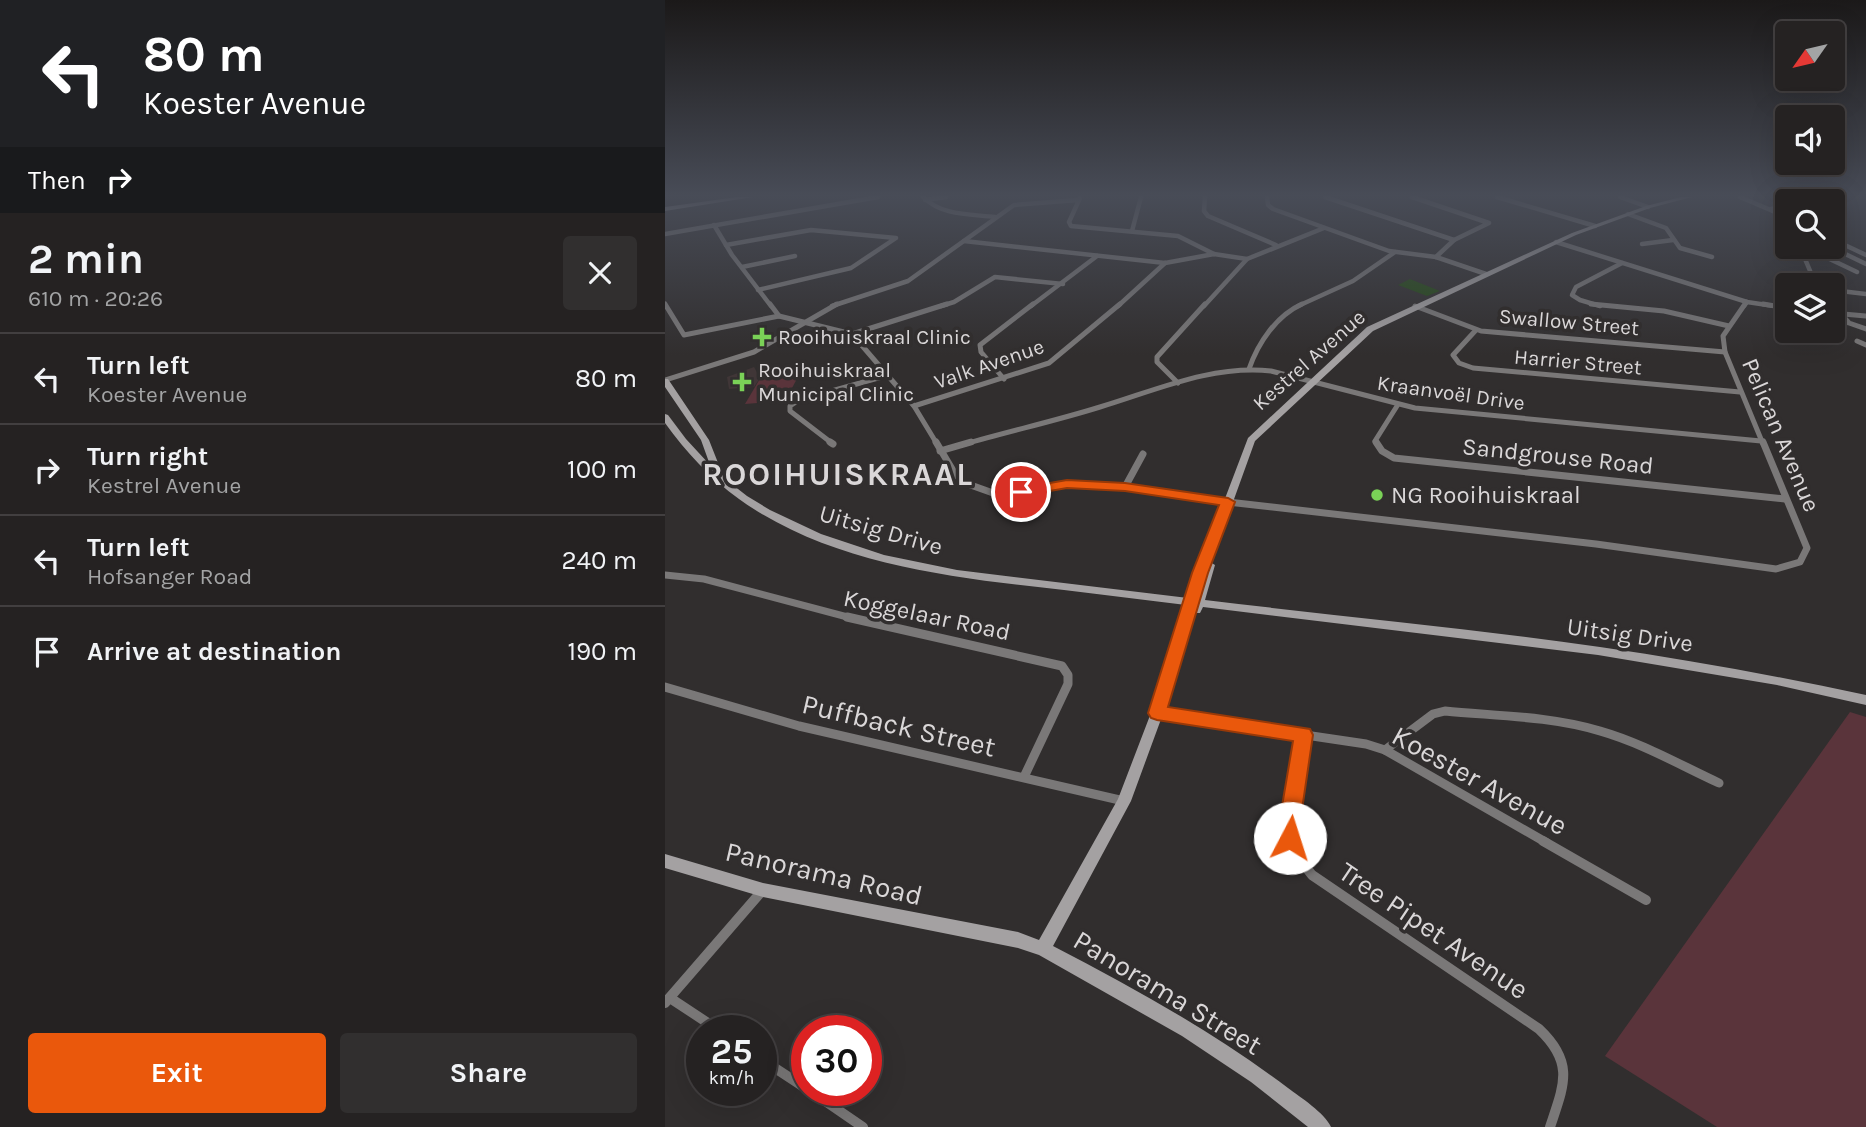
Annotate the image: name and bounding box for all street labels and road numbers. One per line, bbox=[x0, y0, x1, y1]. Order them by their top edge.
street label: Swallow Street bbox=[1498, 304, 1640, 340]
street label: Kestrel Avenue bbox=[1248, 305, 1370, 415]
street label: Valk Avenue bbox=[931, 334, 1047, 394]
street label: Harrier Street bbox=[1513, 344, 1643, 380]
street label: Pelican Avenue bbox=[1736, 354, 1826, 516]
street label: Kraanvoël Drive bbox=[1376, 371, 1526, 415]
street label: Sandgrouse Road bbox=[1461, 432, 1655, 480]
street label: Uitsig Drive bbox=[816, 499, 946, 561]
street label: Koggelaar Road bbox=[841, 584, 1013, 646]
street label: Uitsig Drive bbox=[1565, 612, 1695, 658]
street label: Puffback Street bbox=[799, 687, 999, 764]
street label: Koester Avenue bbox=[1386, 719, 1573, 842]
street label: Panorama Road bbox=[722, 835, 926, 912]
street label: Tree Pipet Avenue bbox=[1333, 855, 1535, 1006]
street label: Panorama Street bbox=[1068, 923, 1268, 1062]

